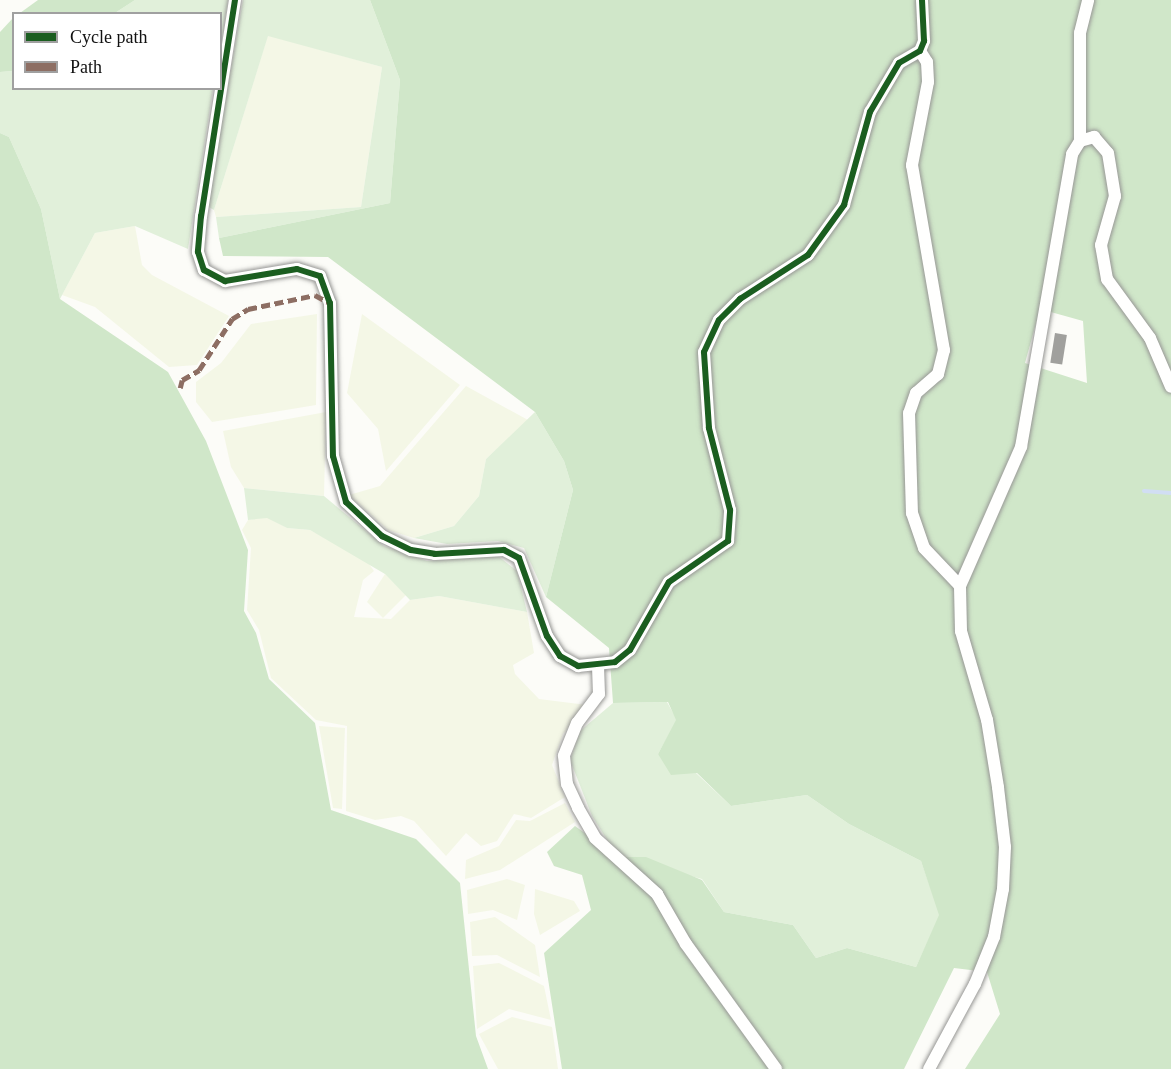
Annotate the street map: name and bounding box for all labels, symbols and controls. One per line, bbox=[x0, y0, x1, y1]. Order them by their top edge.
legend bbox=[12, 12, 222, 90]
text: Cycle path bbox=[70, 27, 147, 47]
text: Path bbox=[70, 57, 102, 77]

